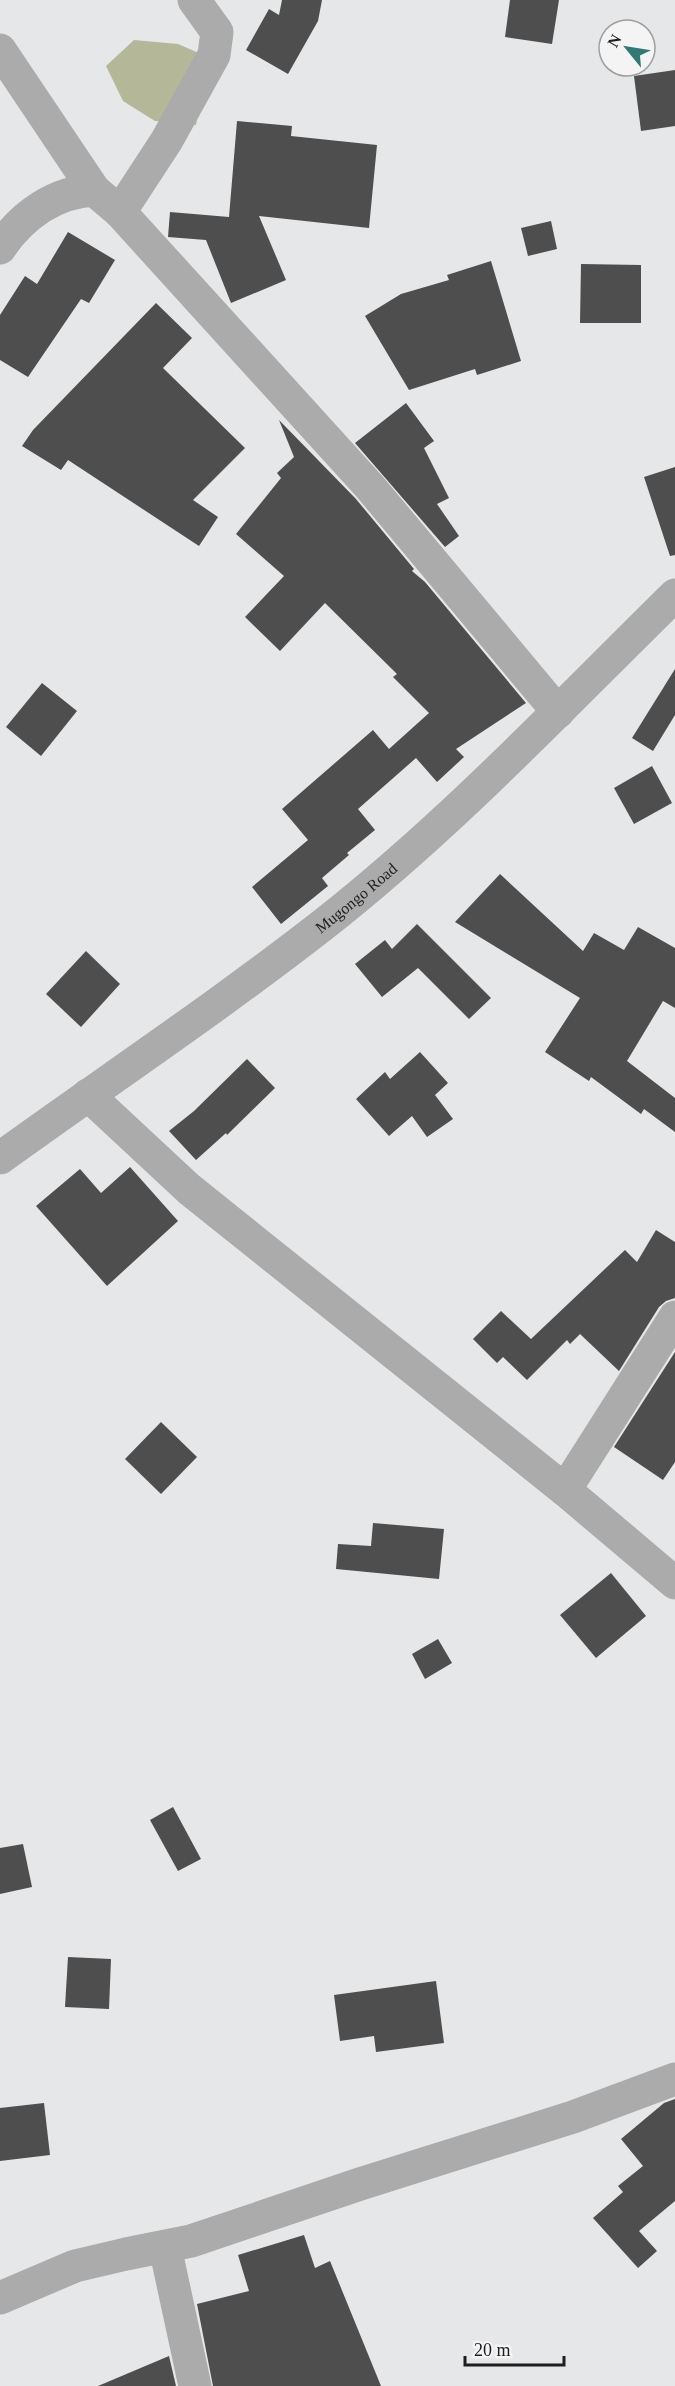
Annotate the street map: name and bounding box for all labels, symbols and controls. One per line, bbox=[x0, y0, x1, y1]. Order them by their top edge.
north arrow bbox=[597, 18, 657, 78]
text: N bbox=[604, 31, 625, 50]
street label: Mugongo Road bbox=[312, 859, 400, 936]
scale bar bbox=[465, 2329, 564, 2367]
text: 20 m bbox=[474, 2340, 511, 2360]

